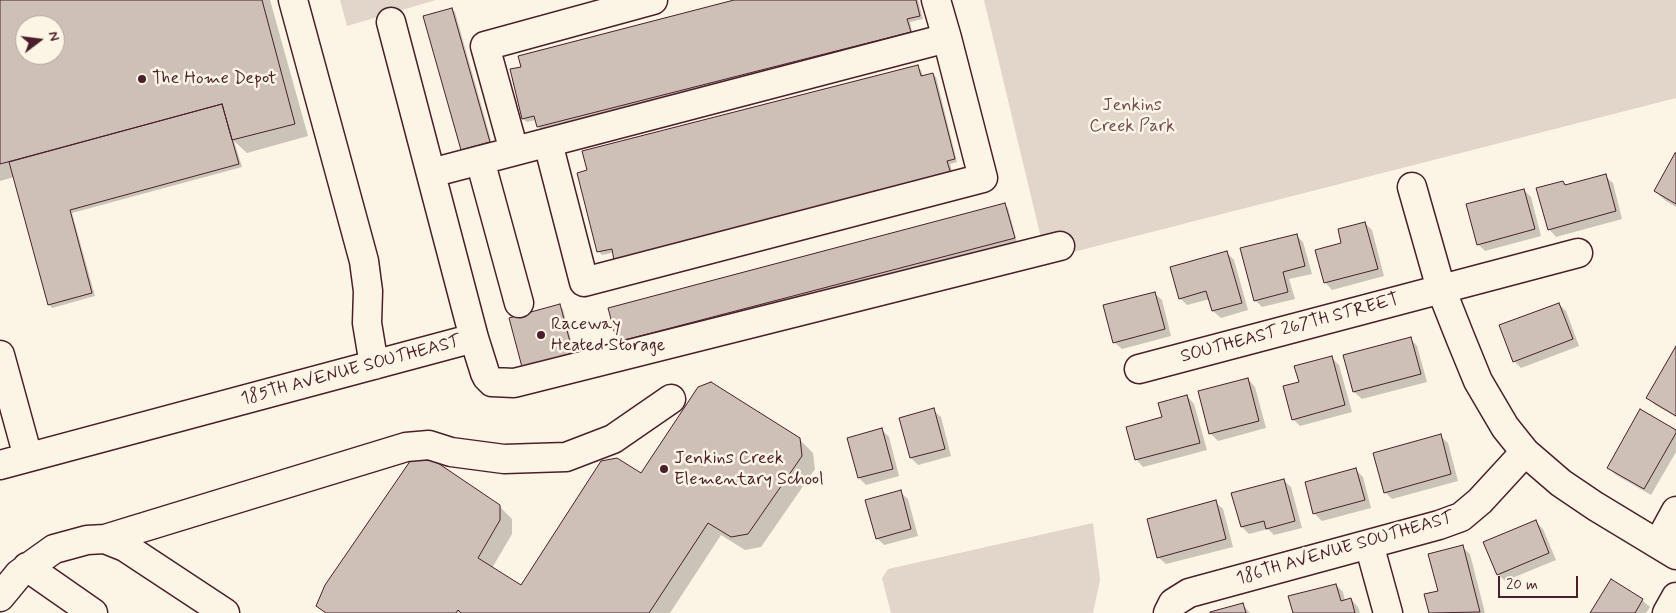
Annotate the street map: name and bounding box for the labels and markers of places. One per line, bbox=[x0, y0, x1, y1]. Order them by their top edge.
place label: The Home Depot bbox=[152, 68, 277, 90]
marker: The Home Depot bbox=[136, 73, 148, 85]
place label: Raceway Heated Storage bbox=[551, 314, 665, 356]
marker: Raceway Heated Storage bbox=[535, 329, 547, 341]
place label: Jenkins Creek Elementary School bbox=[674, 448, 824, 490]
marker: Jenkins Creek Elementary School bbox=[658, 463, 670, 475]

